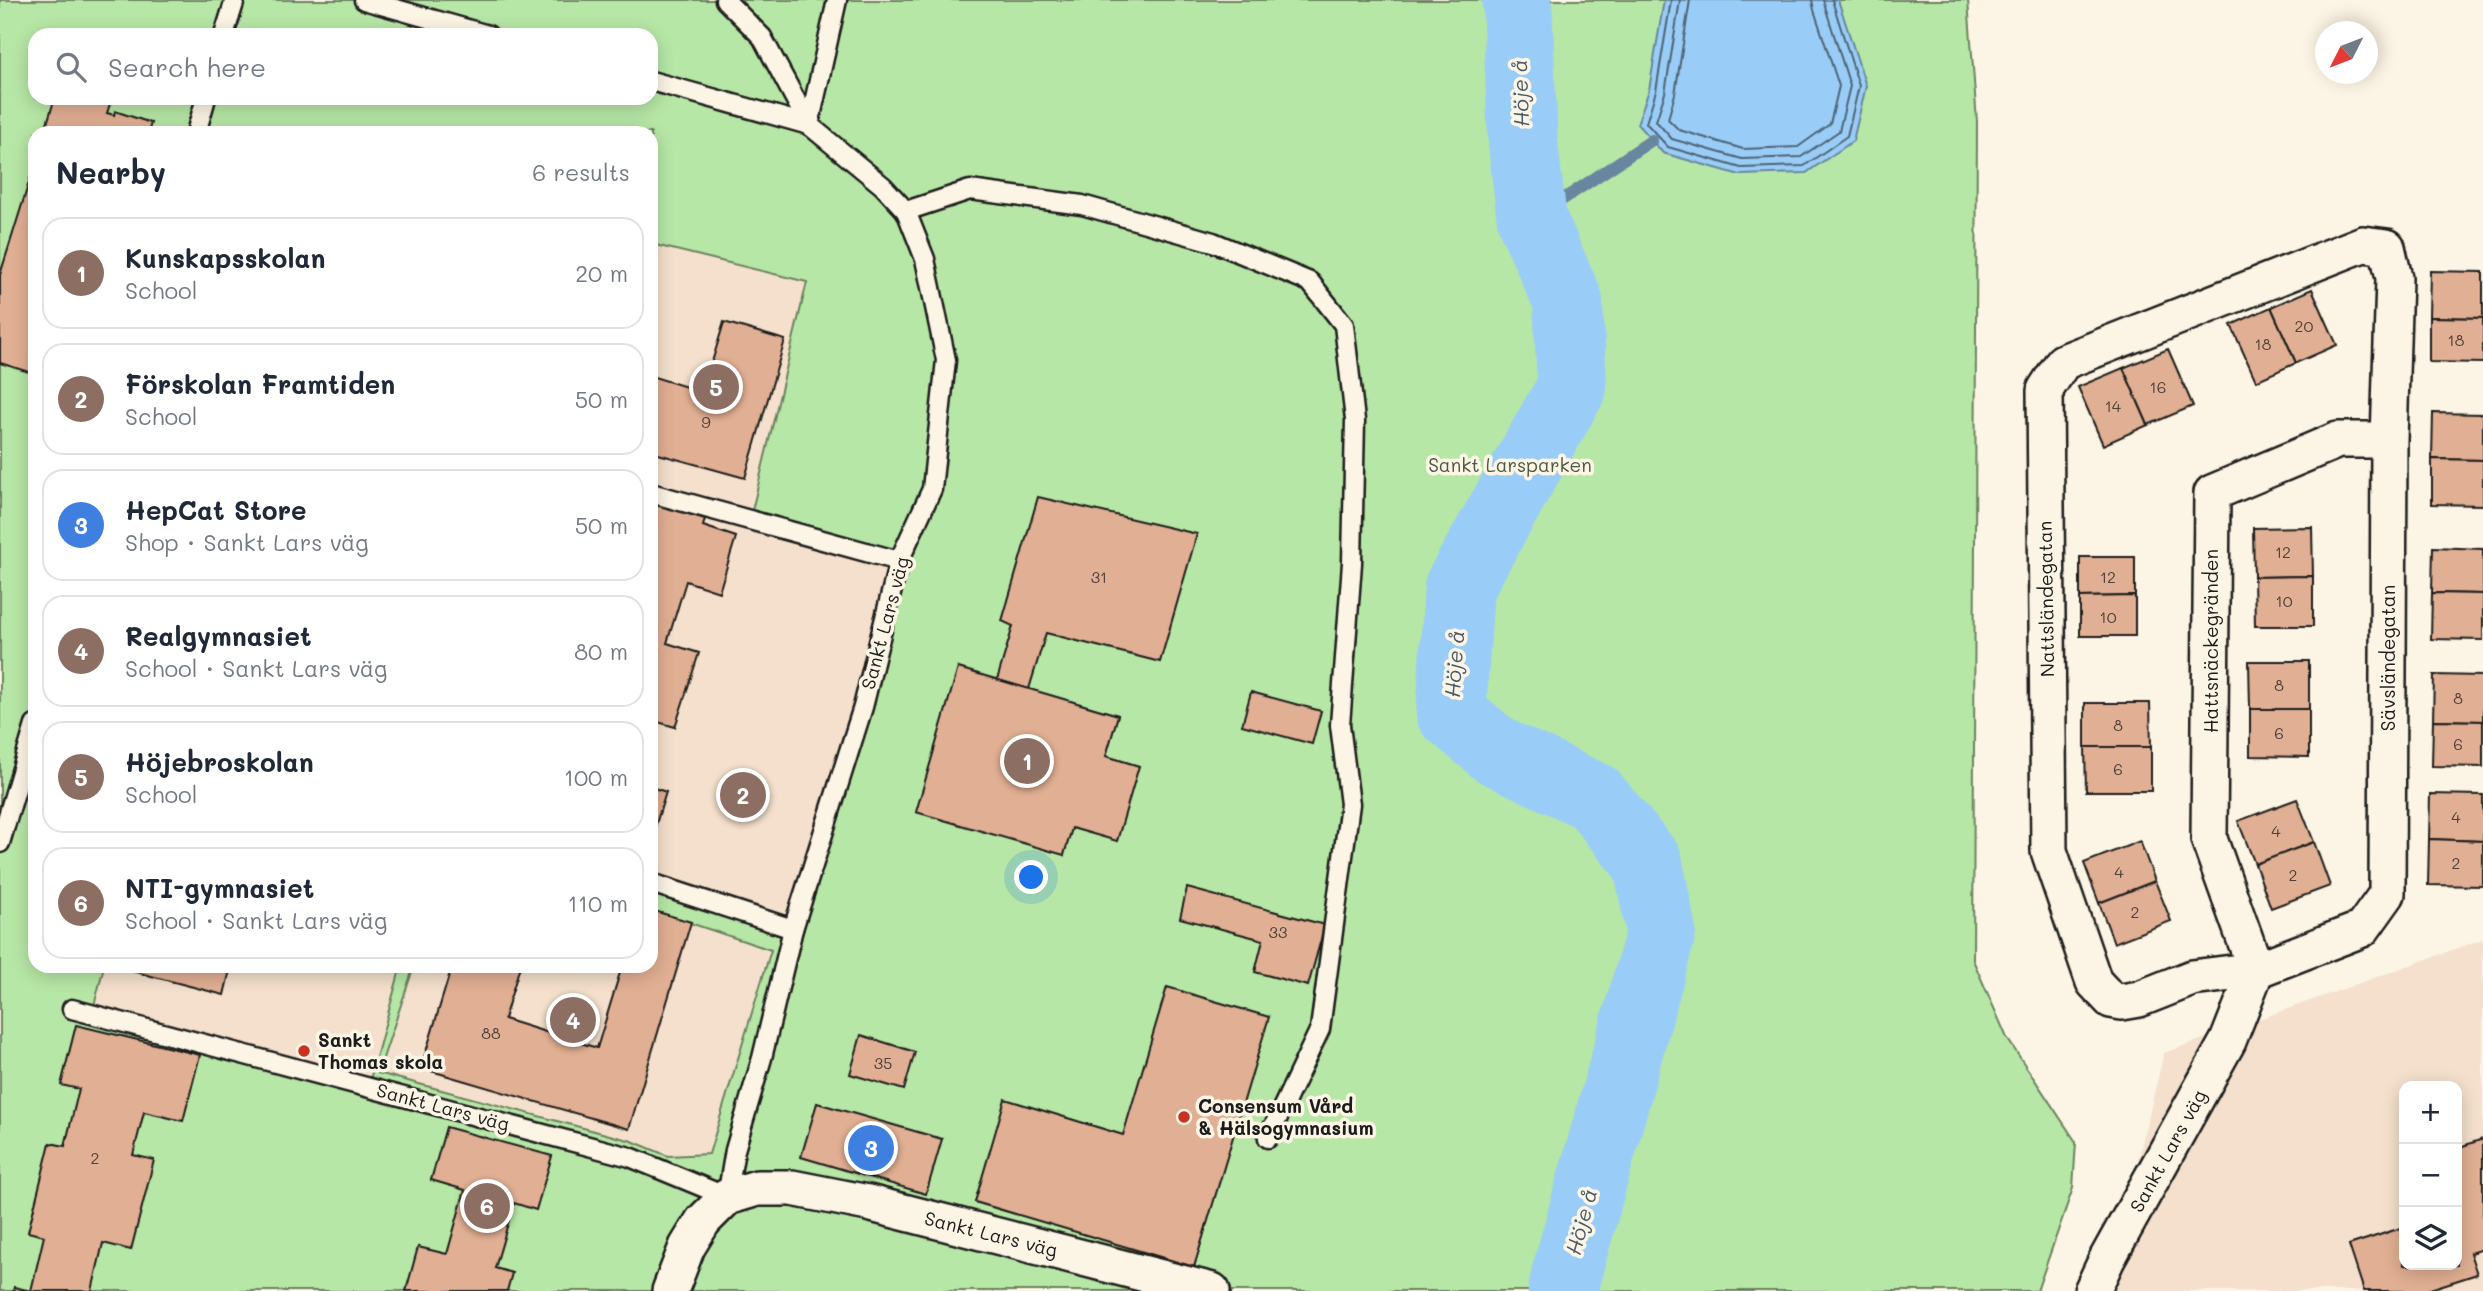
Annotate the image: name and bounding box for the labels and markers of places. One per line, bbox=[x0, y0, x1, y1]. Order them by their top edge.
pin: 5 bbox=[693, 361, 739, 413]
pin: 1 bbox=[1004, 735, 1050, 787]
pin: 2 bbox=[720, 769, 766, 821]
pin: 4 bbox=[550, 994, 596, 1046]
place label: Sankt Thomas skola bbox=[318, 1027, 443, 1074]
marker: Sankt Thomas skola bbox=[296, 1043, 312, 1059]
place label: Consensum Vård & Hälsogymnasium bbox=[1198, 1093, 1374, 1140]
marker: Consensum Vård & Hälsogymnasium bbox=[1176, 1109, 1192, 1125]
pin: 3 bbox=[848, 1122, 894, 1174]
pin: 6 bbox=[464, 1180, 510, 1232]

